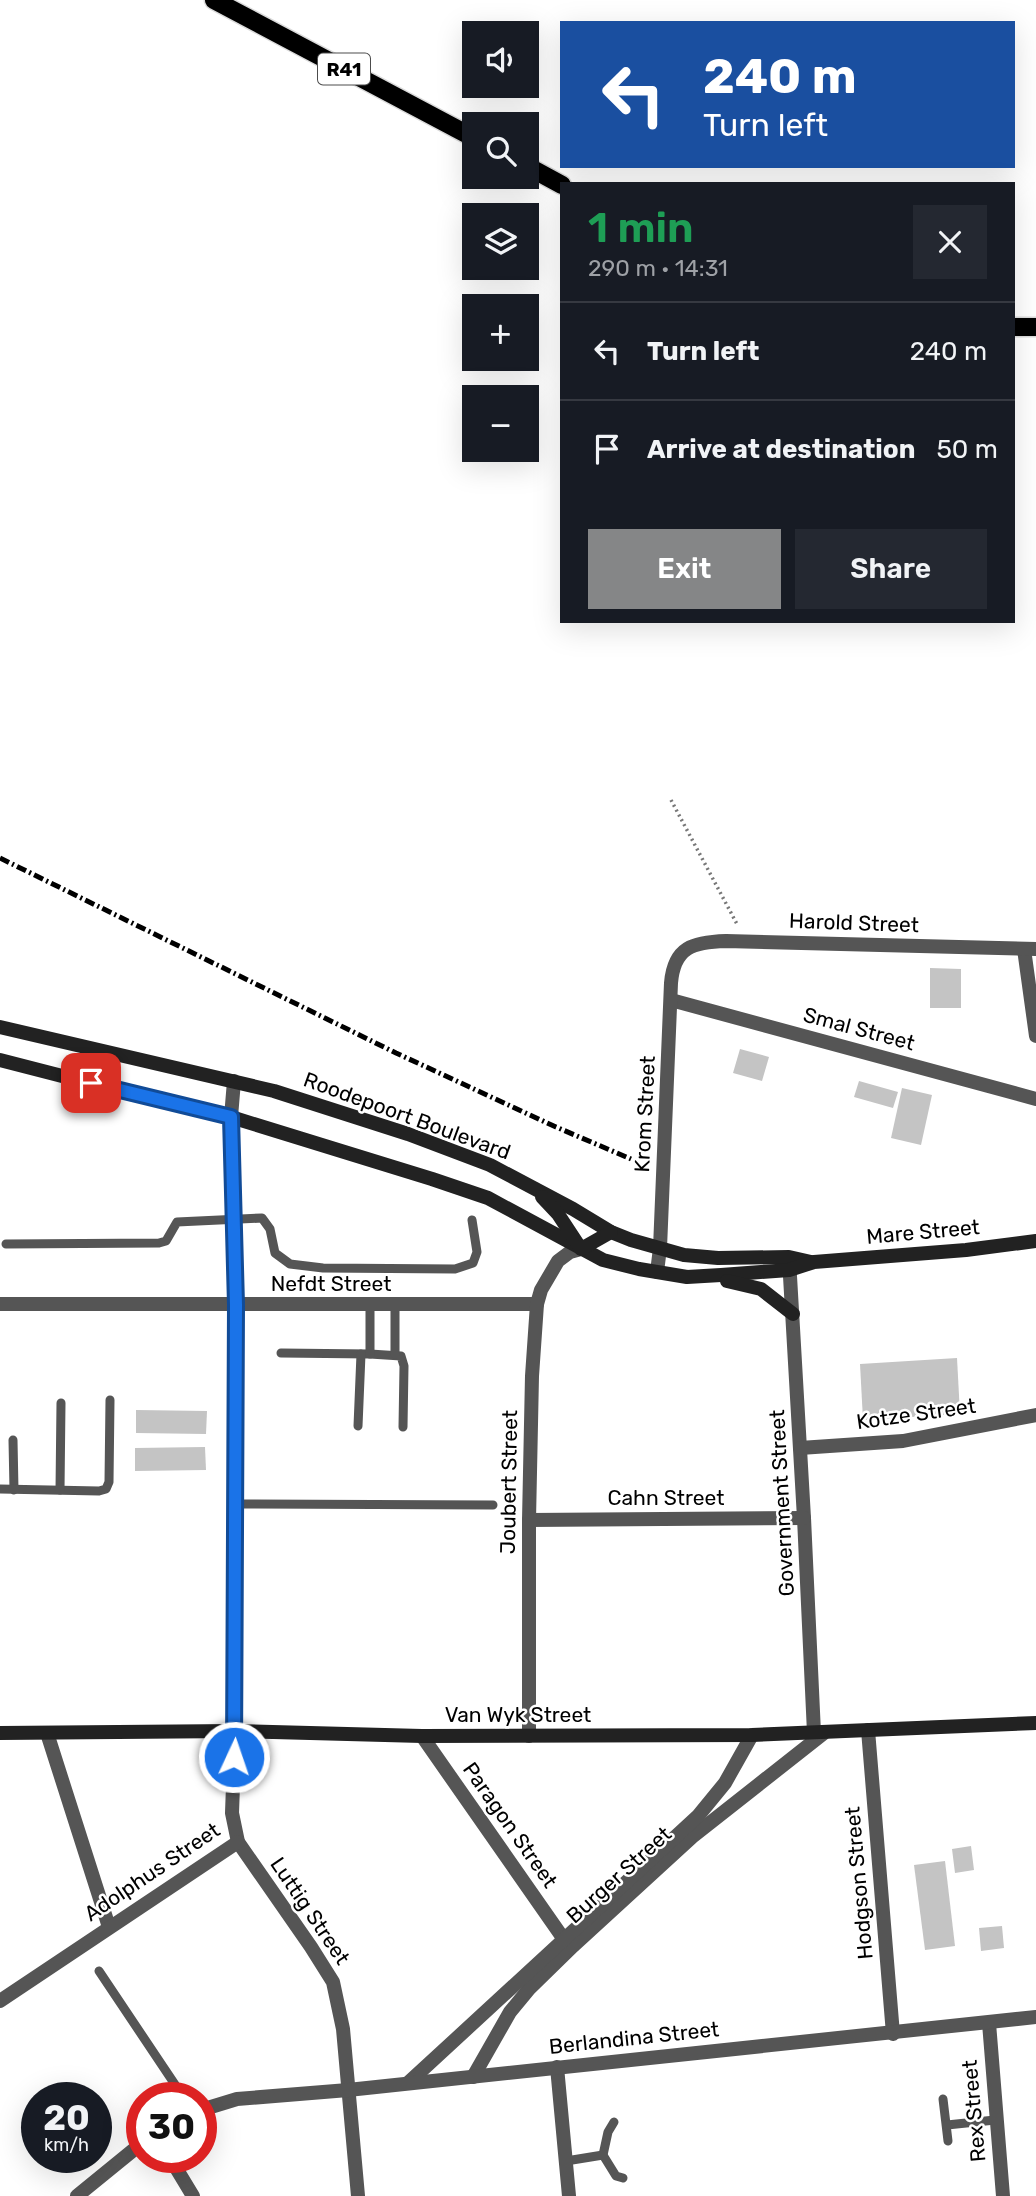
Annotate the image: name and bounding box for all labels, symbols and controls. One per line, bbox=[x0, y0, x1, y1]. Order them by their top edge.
map controls bbox=[462, 21, 539, 462]
button: sound bbox=[462, 21, 539, 98]
text: 240 m bbox=[703, 47, 857, 105]
icon: left bbox=[588, 49, 679, 140]
road number: R41 bbox=[318, 54, 370, 85]
text: Turn left bbox=[703, 106, 828, 144]
button: search bbox=[462, 112, 539, 189]
button: layers bbox=[462, 203, 539, 280]
text: 1 min bbox=[588, 203, 694, 253]
button: close bbox=[913, 205, 987, 279]
text: 290 m · 14:31 bbox=[588, 254, 728, 282]
button: + bbox=[462, 294, 539, 371]
icon: left bbox=[588, 332, 626, 370]
text: Turn left bbox=[647, 336, 759, 367]
text: 240 m bbox=[910, 336, 987, 367]
button: − bbox=[462, 385, 539, 462]
icon: arrive bbox=[588, 430, 626, 468]
text: Arrive at destination bbox=[647, 434, 915, 465]
text: 50 m bbox=[936, 434, 998, 465]
button: Exit bbox=[588, 529, 781, 609]
button: Share bbox=[795, 529, 987, 609]
street label: Harold Street bbox=[789, 908, 919, 937]
street label: Smal Street bbox=[801, 1002, 918, 1055]
pin bbox=[61, 1053, 121, 1113]
street label: Krom Street bbox=[629, 1055, 660, 1173]
icon: arrive bbox=[72, 1064, 110, 1102]
street label: Roodepoort Boulevard bbox=[300, 1066, 514, 1165]
street label: Mare Street bbox=[865, 1214, 981, 1249]
street label: Nefdt Street bbox=[271, 1271, 391, 1296]
street label: Kotze Street bbox=[855, 1393, 977, 1434]
street label: Government Street bbox=[764, 1409, 799, 1597]
street label: Joubert Street bbox=[495, 1410, 522, 1554]
street label: Cahn Street bbox=[608, 1485, 724, 1510]
street label: Van Wyk Street bbox=[445, 1702, 591, 1727]
position arrow bbox=[197, 1720, 271, 1794]
street label: Paragon Street bbox=[458, 1757, 563, 1892]
street label: Hodgson Street bbox=[839, 1806, 878, 1961]
street label: Adolphus Street bbox=[79, 1817, 224, 1926]
street label: Burger Street bbox=[561, 1821, 676, 1928]
street label: Luttig Street bbox=[265, 1852, 355, 1969]
street label: Berlandina Street bbox=[548, 2016, 720, 2059]
street label: Rex Street bbox=[957, 2059, 990, 2163]
speed limit sign: 30 bbox=[126, 2082, 217, 2173]
text: 20 bbox=[43, 2097, 90, 2139]
text: km/h bbox=[44, 2134, 89, 2156]

